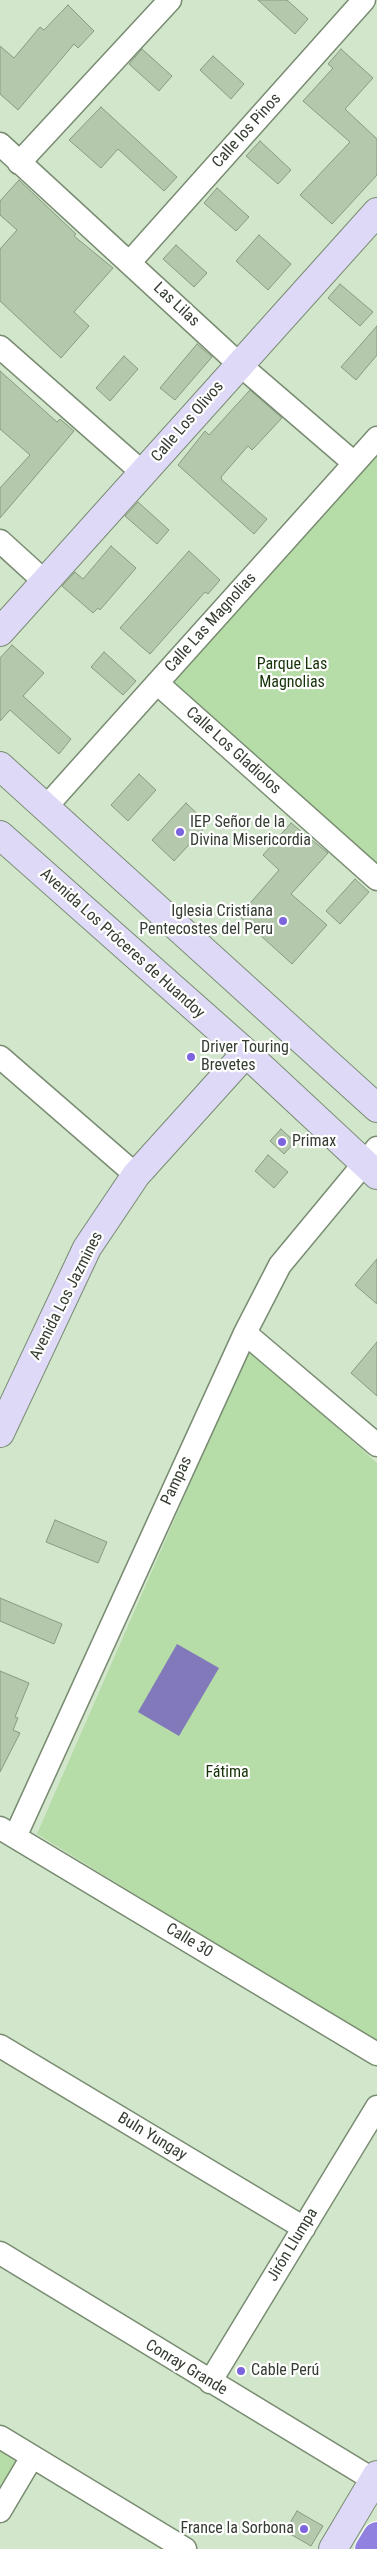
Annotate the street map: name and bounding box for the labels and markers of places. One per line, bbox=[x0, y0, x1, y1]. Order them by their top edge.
place label: IEP Señor de la Divina Misericordia bbox=[190, 813, 311, 851]
marker: IEP Señor de la Divina Misericordia bbox=[174, 826, 186, 838]
place label: Iglesia Cristiana Pentecostes del Peru bbox=[139, 902, 273, 940]
marker: Iglesia Cristiana Pentecostes del Peru bbox=[277, 915, 289, 927]
place label: Driver Touring Brevetes bbox=[201, 1038, 289, 1076]
marker: Driver Touring Brevetes bbox=[185, 1051, 197, 1063]
place label: Primax bbox=[292, 1132, 336, 1152]
marker: Primax bbox=[276, 1136, 288, 1148]
place label: Cable Perú bbox=[251, 2361, 319, 2381]
marker: Cable Perú bbox=[235, 2365, 247, 2377]
place label: France la Sorbona bbox=[180, 2519, 294, 2539]
marker: France la Sorbona bbox=[298, 2523, 310, 2535]

